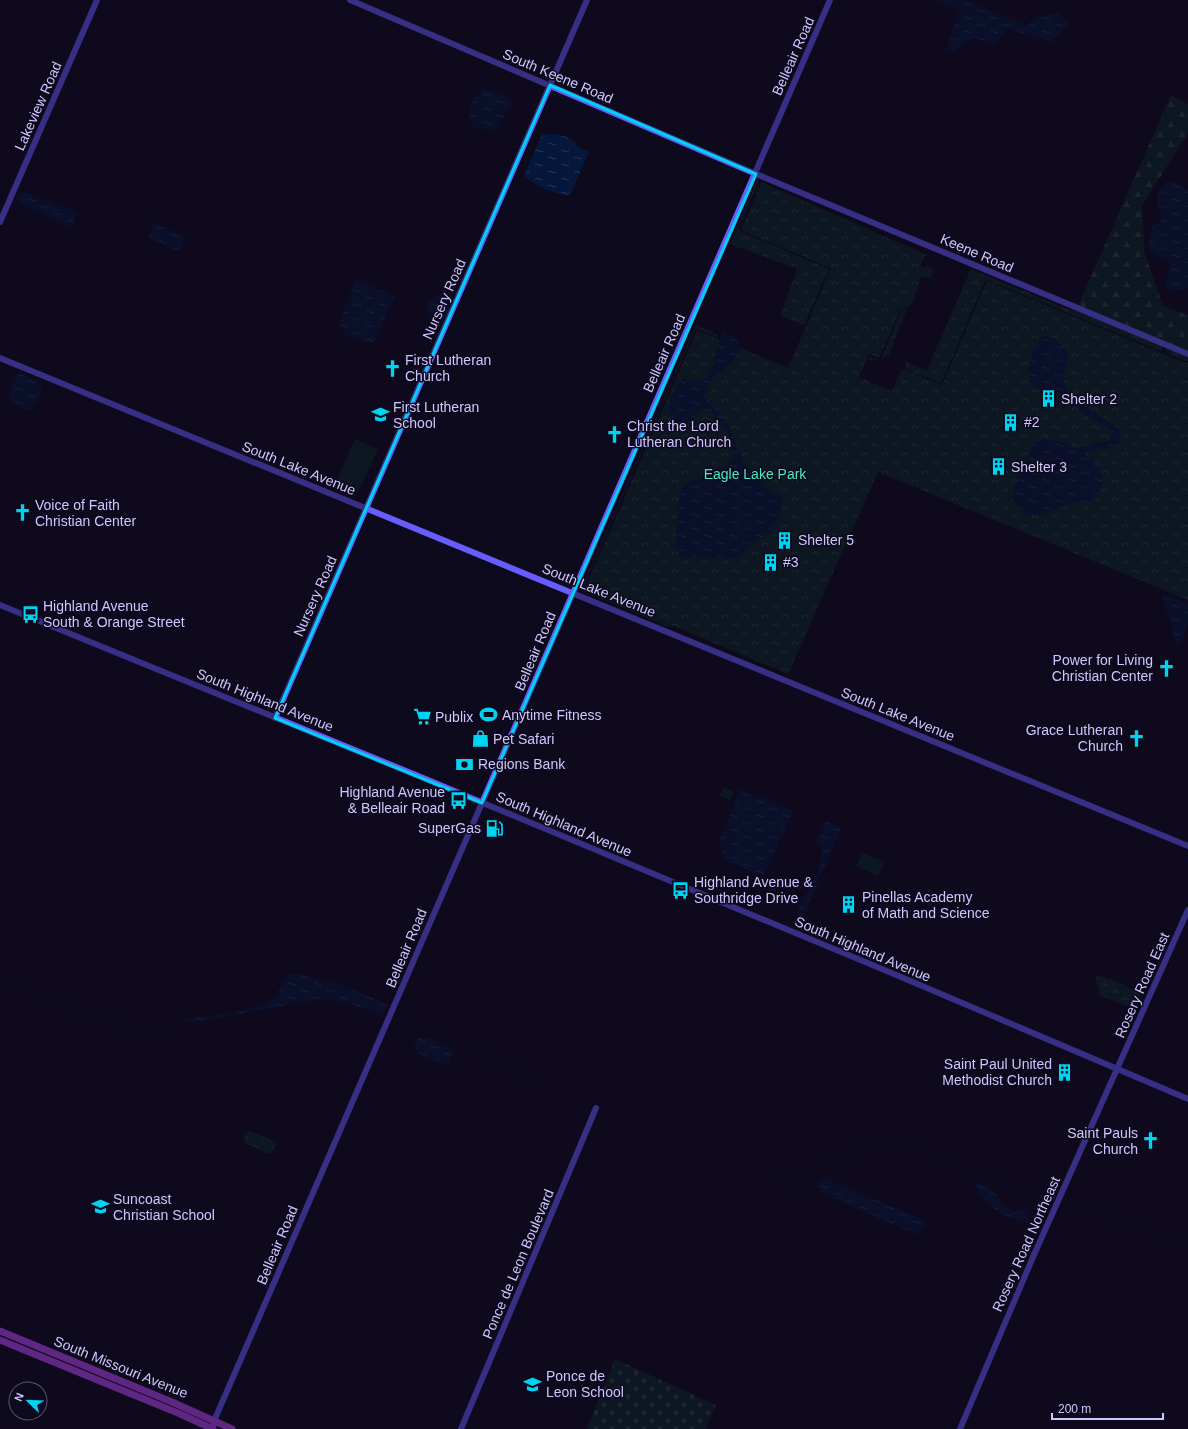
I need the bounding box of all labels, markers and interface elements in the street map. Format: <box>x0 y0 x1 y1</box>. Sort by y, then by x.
street label: Belleair Road <box>769 14 817 98</box>
street label: South Keene Road <box>500 46 616 106</box>
street label: Lakeview Road <box>11 59 65 153</box>
street label: Keene Road <box>938 230 1016 276</box>
street label: Nursery Road <box>419 256 469 342</box>
street label: Belleair Road <box>640 311 688 395</box>
place label: First Lutheran Church <box>405 352 491 384</box>
church icon: First Lutheran Church <box>382 358 402 378</box>
building icon: Shelter 2 <box>1038 389 1058 409</box>
place label: Shelter 2 <box>1061 391 1117 407</box>
place label: First Lutheran School <box>393 399 479 431</box>
school or university icon: First Lutheran School <box>370 405 390 425</box>
building icon: #2 <box>1001 412 1021 432</box>
place label: #2 <box>1024 414 1040 430</box>
place label: Christ the Lord Lutheran Church <box>627 418 731 450</box>
church icon: Christ the Lord Lutheran Church <box>604 424 624 444</box>
street label: South Lake Avenue <box>240 438 358 498</box>
building icon: Shelter 3 <box>988 457 1008 477</box>
place label: Shelter 3 <box>1011 459 1067 475</box>
park label: Eagle Lake Park <box>704 466 807 482</box>
place label: Voice of Faith Christian Center <box>35 497 136 529</box>
church icon: Voice of Faith Christian Center <box>12 503 32 523</box>
building icon: Shelter 5 <box>775 530 795 550</box>
place label: Shelter 5 <box>798 532 854 548</box>
building icon: #3 <box>760 552 780 572</box>
street label: Nursery Road <box>290 553 340 639</box>
place label: #3 <box>783 554 799 570</box>
street label: South Lake Avenue <box>540 560 658 620</box>
place label: Highland Avenue South & Orange Street <box>43 598 185 630</box>
bus stop icon: Highland Avenue South & Orange Street <box>20 604 40 624</box>
street label: Belleair Road <box>511 609 559 693</box>
place label: Power for Living Christian Center <box>1052 652 1153 684</box>
church icon: Power for Living Christian Center <box>1156 658 1176 678</box>
street label: South Highland Avenue <box>194 665 336 735</box>
street label: South Lake Avenue <box>839 684 957 744</box>
sports icon: Anytime Fitness <box>479 705 499 725</box>
supermarket icon: Publix <box>412 707 432 727</box>
place label: Anytime Fitness <box>502 707 602 723</box>
place label: Publix <box>435 709 473 725</box>
place label: Grace Lutheran Church <box>1026 722 1123 754</box>
church icon: Grace Lutheran Church <box>1126 728 1146 748</box>
shop icon: Pet Safari <box>470 729 490 749</box>
place label: Pet Safari <box>493 731 554 747</box>
bank icon: Regions Bank <box>455 754 475 774</box>
place label: Regions Bank <box>478 756 566 772</box>
place label: Highland Avenue & Belleair Road <box>339 784 445 816</box>
street label: South Highland Avenue <box>494 788 635 860</box>
bus stop icon: Highland Avenue & Belleair Road <box>448 790 468 810</box>
fuel station icon: SuperGas <box>484 818 504 838</box>
place label: SuperGas <box>418 820 481 836</box>
place label: Highland Avenue & Southridge Drive <box>694 874 813 906</box>
bus stop icon: Highland Avenue & Southridge Drive <box>671 880 691 900</box>
place label: Pinellas Academy of Math and Science <box>862 889 990 921</box>
building icon: Pinellas Academy of Math and Science <box>839 895 859 915</box>
street label: Belleair Road <box>382 906 430 990</box>
street label: South Highland Avenue <box>793 913 934 985</box>
street label: Rosery Road East <box>1112 930 1172 1040</box>
place label: Saint Paul United Methodist Church <box>942 1056 1052 1088</box>
building icon: Saint Paul United Methodist Church <box>1055 1062 1075 1082</box>
place label: Saint Pauls Church <box>1067 1125 1138 1157</box>
church icon: Saint Pauls Church <box>1141 1131 1161 1151</box>
street label: Rosery Road Northeast <box>989 1174 1063 1314</box>
street label: Ponce de Leon Boulevard <box>479 1187 557 1341</box>
place label: Suncoast Christian School <box>113 1191 215 1223</box>
school or university icon: Suncoast Christian School <box>90 1197 110 1217</box>
street label: Belleair Road <box>253 1203 301 1287</box>
street label: South Missouri Avenue <box>52 1333 190 1401</box>
place label: Ponce de Leon School <box>546 1368 624 1400</box>
school or university icon: Ponce de Leon School <box>523 1374 543 1394</box>
north arrow <box>8 1381 48 1421</box>
text: N <box>12 1391 26 1403</box>
scale bar <box>1052 1395 1163 1421</box>
text: 200 m <box>1058 1402 1091 1416</box>

